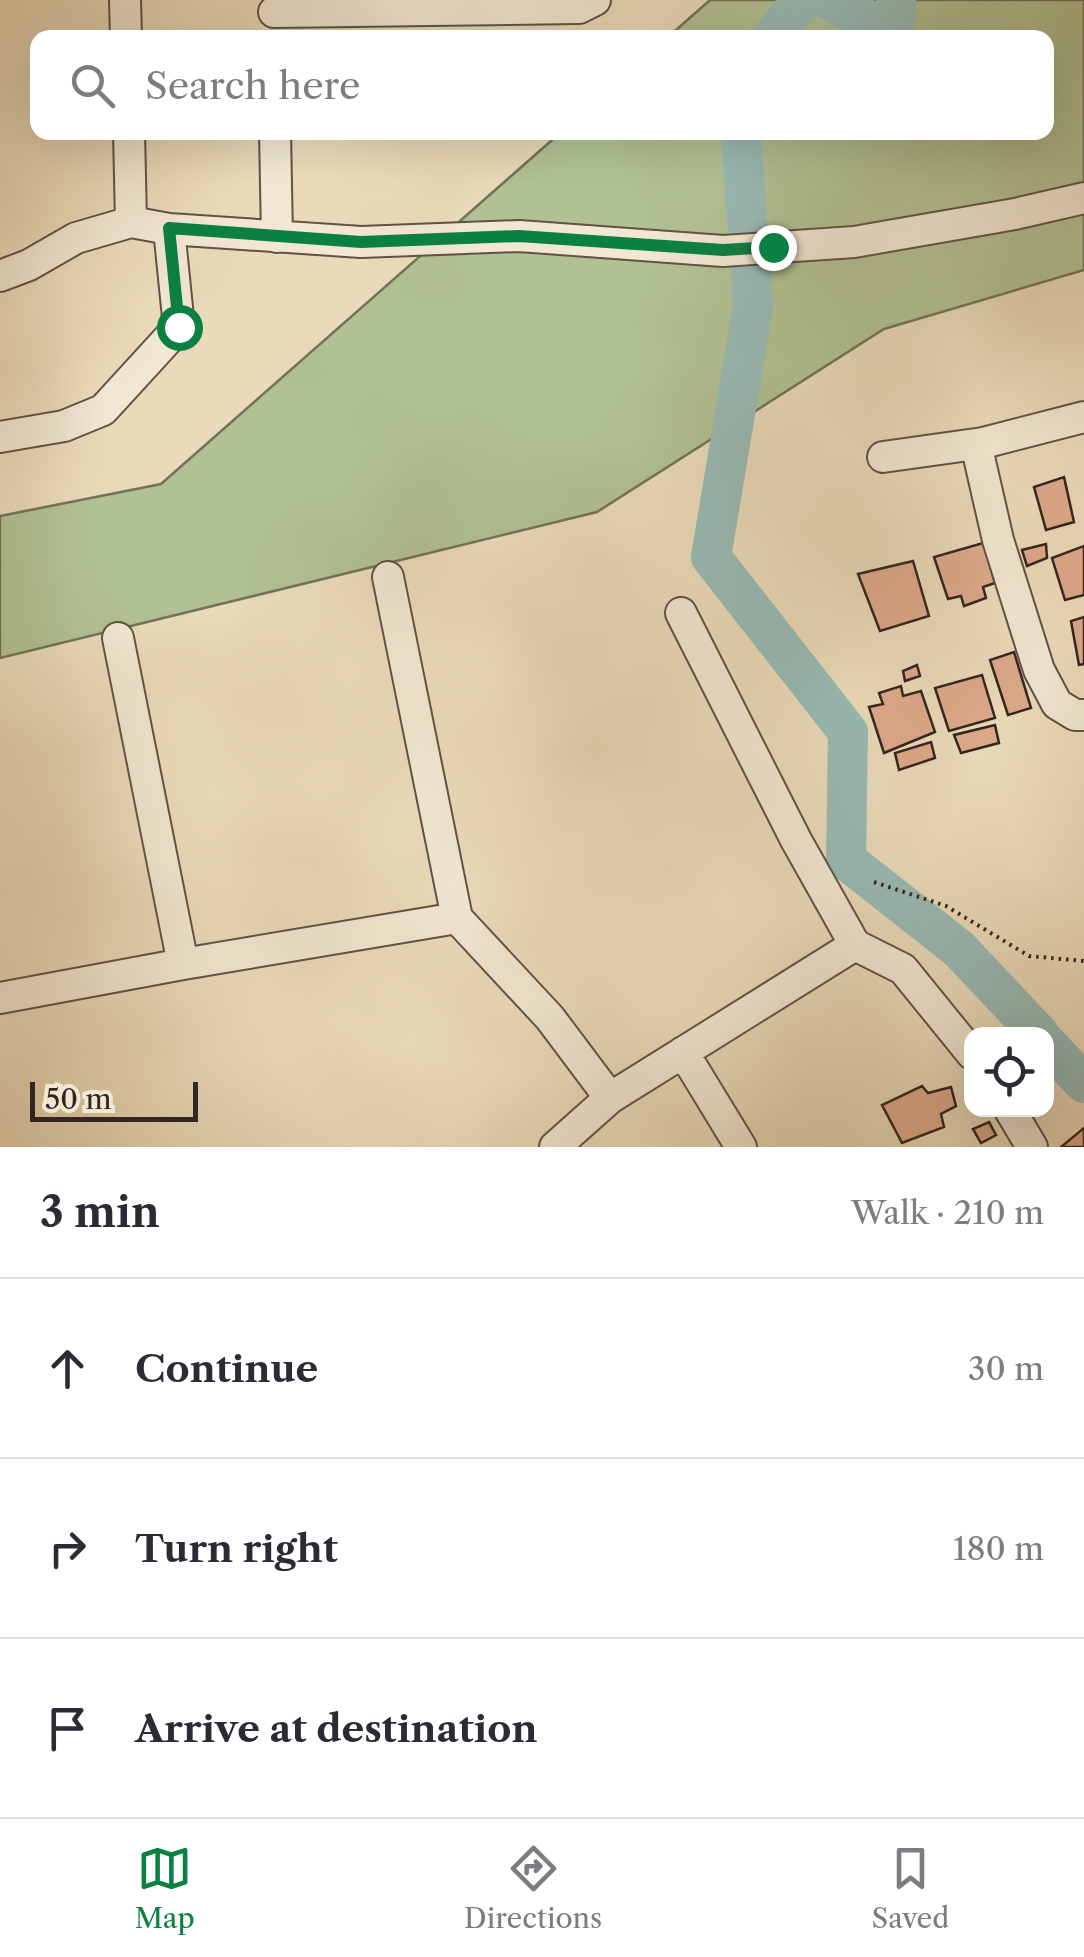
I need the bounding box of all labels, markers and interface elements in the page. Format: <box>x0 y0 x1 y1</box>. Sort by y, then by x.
search box <box>30 30 1054 140</box>
icon: search <box>65 58 120 113</box>
text: Search here <box>145 62 360 109</box>
route end <box>751 225 797 271</box>
route start <box>157 305 203 351</box>
map controls <box>964 1027 1054 1117</box>
button: locate <box>964 1027 1054 1117</box>
scale bar <box>30 1077 198 1122</box>
text: 50 m <box>45 1082 112 1116</box>
text: 3 min <box>40 1186 160 1238</box>
text: Walk · 210 m <box>851 1193 1044 1232</box>
icon: ahead <box>40 1341 95 1396</box>
text: Continue <box>135 1345 318 1392</box>
text: 30 m <box>968 1349 1044 1388</box>
icon: right <box>40 1521 95 1576</box>
text: Turn right <box>135 1525 338 1572</box>
text: 180 m <box>953 1529 1044 1568</box>
icon: arrive <box>40 1701 95 1756</box>
text: Arrive at destination <box>135 1705 538 1752</box>
tab: Map <box>135 1841 195 1935</box>
tab: Directions <box>464 1841 602 1935</box>
tab: Saved <box>872 1841 949 1935</box>

